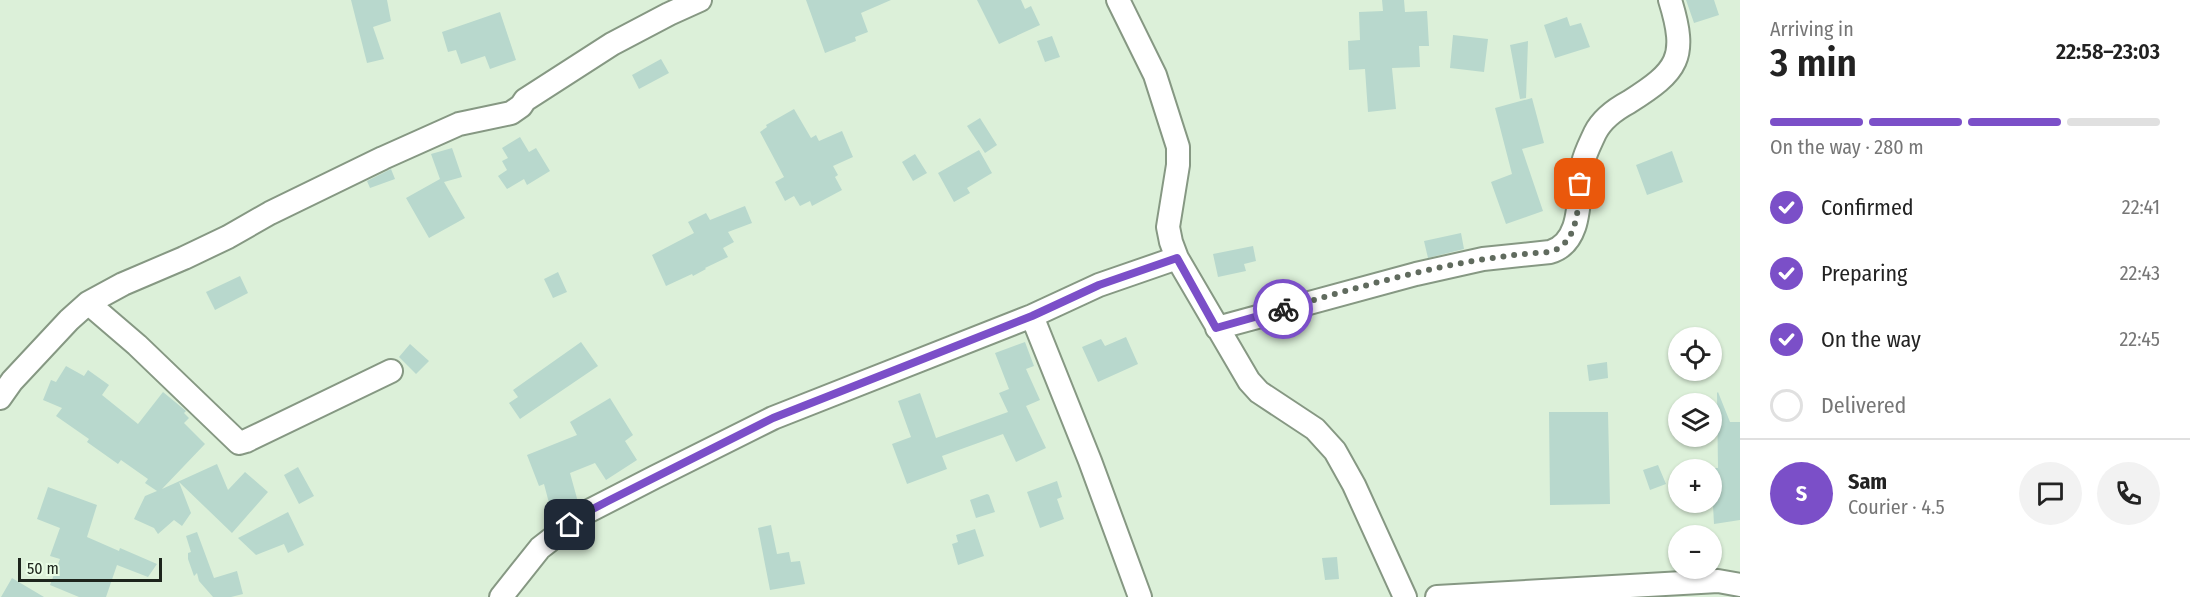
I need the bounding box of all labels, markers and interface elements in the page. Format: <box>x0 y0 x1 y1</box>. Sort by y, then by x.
text: Arriving in <box>1770 17 1854 41</box>
text: 22:58–23:03 <box>2056 38 2160 65</box>
text: 3 min <box>1770 40 1857 86</box>
text: On the way · 280 m <box>1770 135 1924 159</box>
pin <box>1554 158 1605 209</box>
icon: bag <box>1563 167 1596 200</box>
icon: check <box>1770 191 1803 224</box>
text: Confirmed <box>1821 194 1914 221</box>
text: 22:41 <box>2122 195 2160 219</box>
icon: check <box>1770 257 1803 290</box>
text: Preparing <box>1821 260 1907 287</box>
text: 22:43 <box>2120 261 2160 285</box>
courier <box>1253 279 1313 339</box>
icon: bike <box>1267 293 1300 326</box>
icon: check <box>1770 323 1803 356</box>
text: On the way <box>1821 326 1921 353</box>
map controls <box>1668 327 1722 579</box>
button: locate <box>1668 327 1722 381</box>
text: 22:45 <box>2120 327 2160 351</box>
text: Delivered <box>1821 392 1906 419</box>
button: layers <box>1668 393 1722 447</box>
button: + <box>1668 459 1722 513</box>
button: chat <box>2019 462 2082 525</box>
button: phone <box>2097 462 2160 525</box>
text: Sam <box>1848 468 1887 495</box>
text: S <box>1796 480 1807 507</box>
text: Courier · 4.5 <box>1848 495 1945 519</box>
pin <box>544 499 595 550</box>
icon: home <box>553 508 586 541</box>
button: − <box>1668 525 1722 579</box>
scale bar <box>18 555 162 582</box>
text: 50 m <box>27 559 59 578</box>

